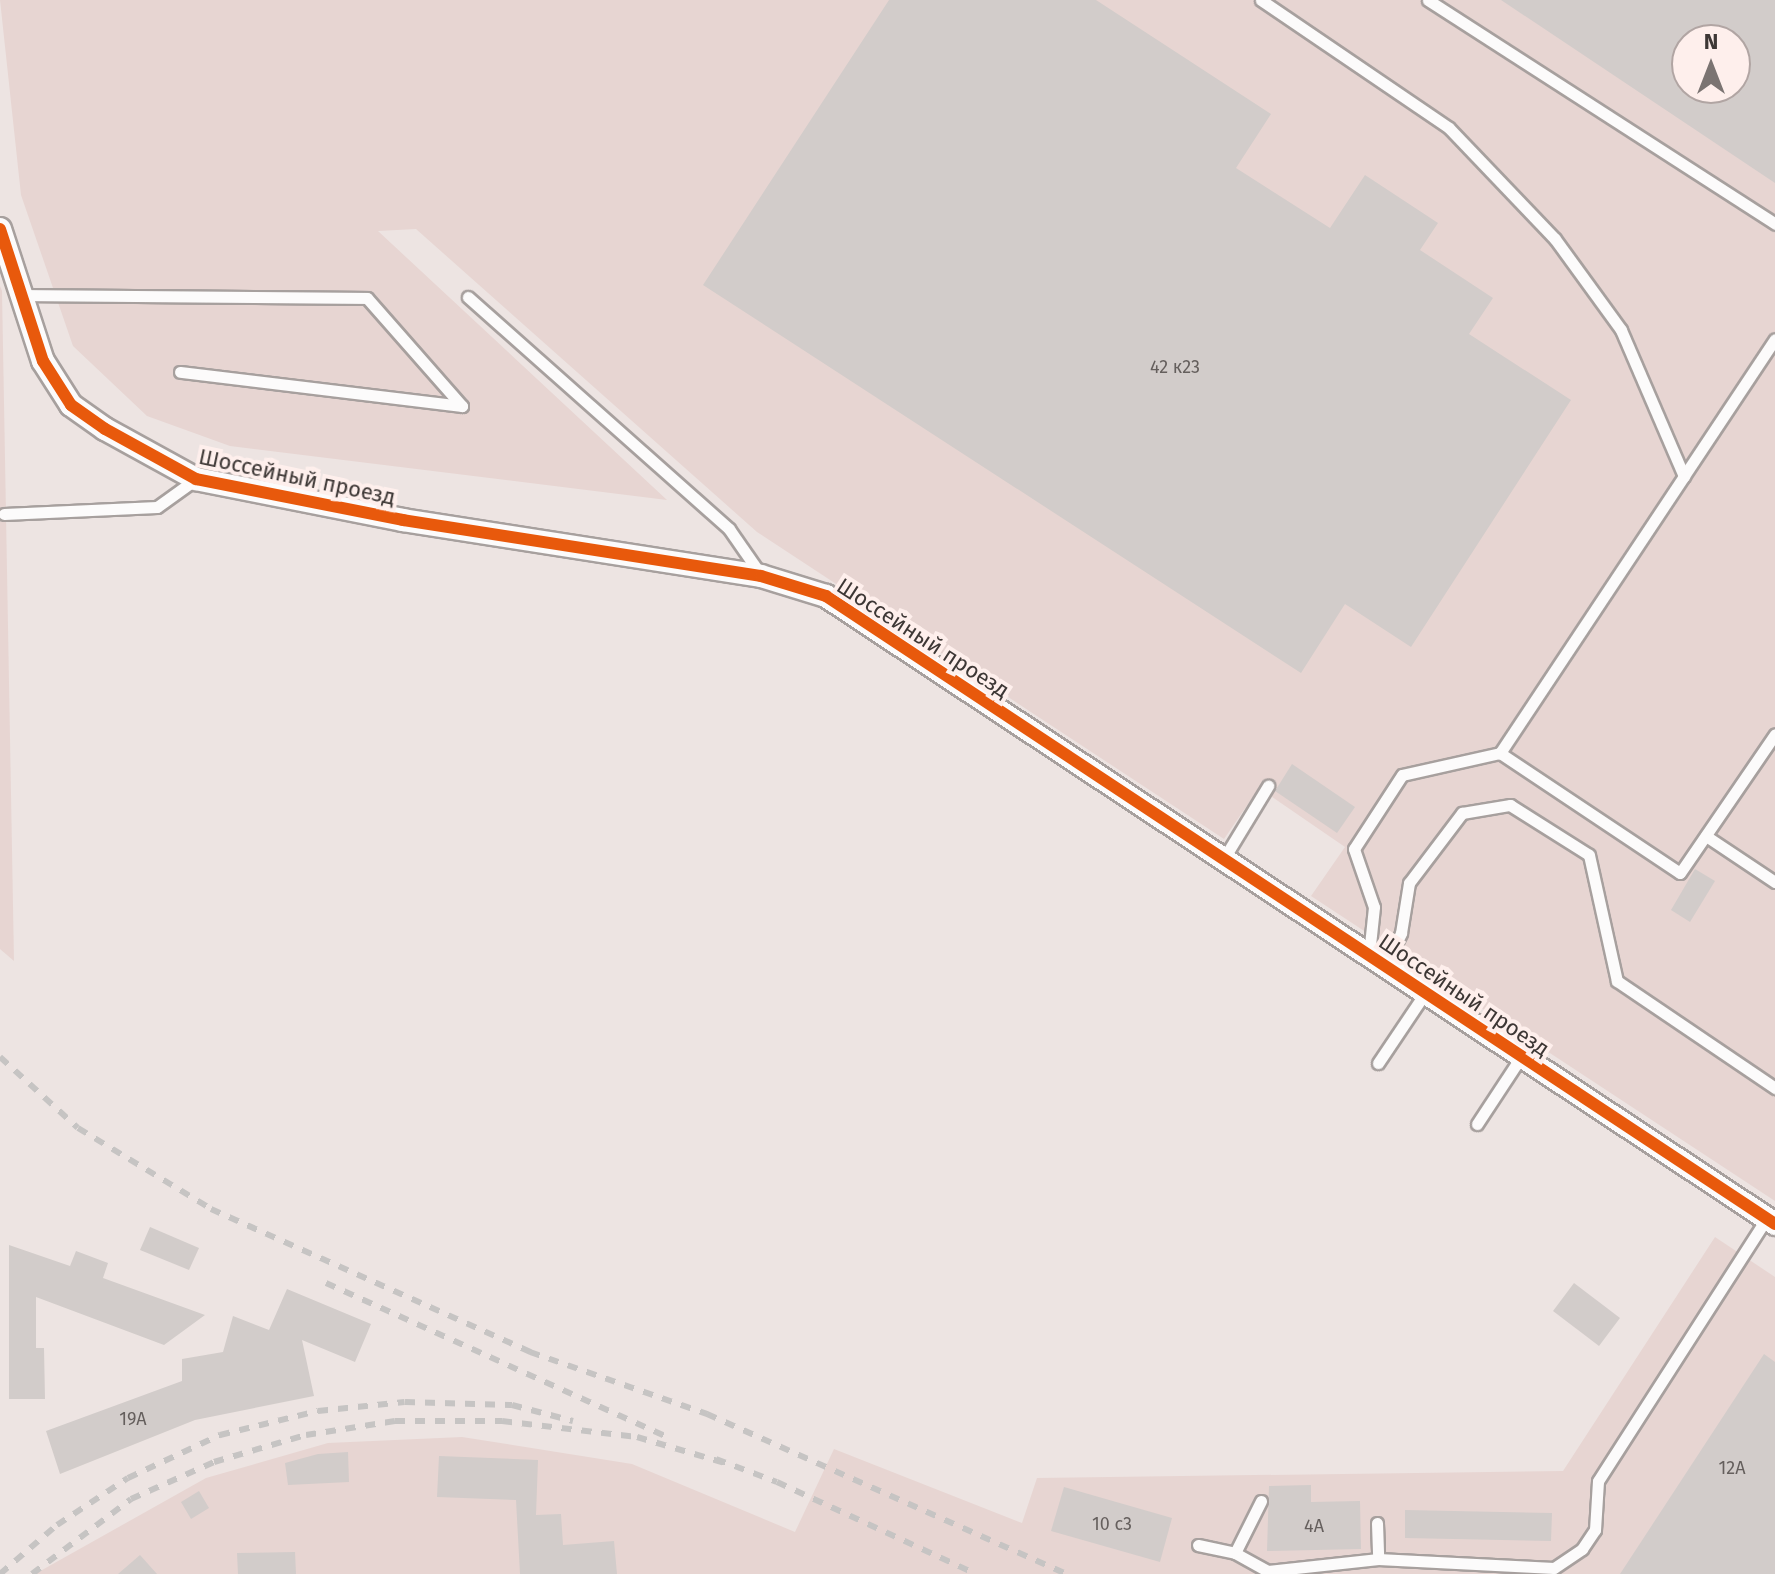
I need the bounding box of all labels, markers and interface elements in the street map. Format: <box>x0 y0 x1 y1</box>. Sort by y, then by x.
north arrow <box>1671 24 1751 104</box>
text: N <box>1704 28 1718 55</box>
house number: 42 к23 <box>1150 356 1200 378</box>
street label: Шоссейный проезд <box>196 443 398 511</box>
street label: Шоссейный проезд <box>832 572 1014 704</box>
street label: Шоссейный проезд <box>1374 928 1554 1062</box>
house number: 19А <box>119 1408 147 1430</box>
house number: 12А <box>1718 1457 1746 1479</box>
house number: 10 c3 <box>1092 1513 1132 1535</box>
house number: 4А <box>1304 1515 1324 1537</box>

